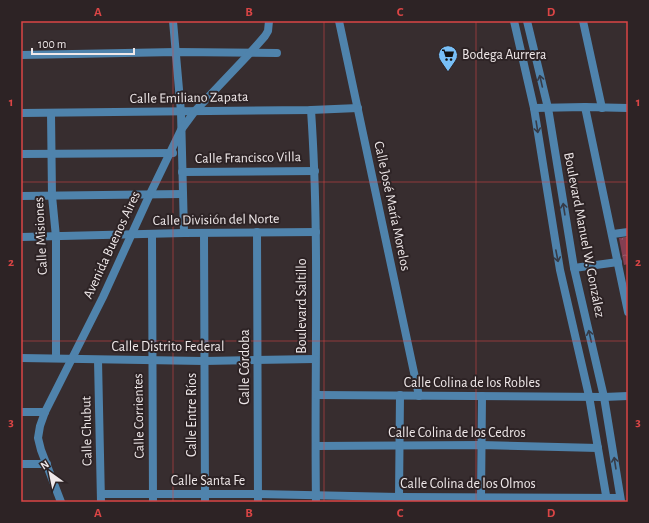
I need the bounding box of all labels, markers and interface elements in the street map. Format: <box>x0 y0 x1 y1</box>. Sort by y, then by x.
text: A <box>94 6 102 19</box>
text: B <box>245 6 253 19</box>
text: C <box>397 6 404 19</box>
text: D <box>547 6 556 19</box>
scale bar <box>32 30 134 56</box>
text: 100 m <box>38 38 66 50</box>
supermarket icon: Bodega Aurrera <box>437 44 459 72</box>
place label: Bodega Aurrera <box>462 48 547 62</box>
one-way arrow <box>537 75 545 88</box>
street label: Calle Emiliano Zapata <box>130 90 249 106</box>
text: 1 <box>9 96 13 109</box>
text: 1 <box>636 96 640 109</box>
one-way arrow <box>533 121 541 134</box>
street label: Calle José María Morelos <box>371 140 413 272</box>
street label: Calle Francisco Villa <box>195 150 302 166</box>
street label: Boulevard Manuel W. González <box>561 151 607 319</box>
street label: Avenida Buenos Aires <box>81 189 143 301</box>
street label: Calle Misiones <box>32 197 50 275</box>
one-way arrow <box>560 203 568 216</box>
street label: Calle División del Norte <box>153 212 279 228</box>
one-way arrow <box>554 249 562 262</box>
text: 2 <box>8 256 14 269</box>
text: 2 <box>635 256 641 269</box>
street label: Boulevard Saltillo <box>295 258 309 354</box>
street label: Calle Córdoba <box>238 329 252 405</box>
one-way arrow <box>585 330 593 343</box>
street label: Calle Distrito Federal <box>112 340 224 354</box>
street label: Calle Corrientes <box>131 373 147 459</box>
street label: Calle Entre Ríos <box>185 373 199 457</box>
street label: Calle Colina de los Robles <box>404 376 540 390</box>
street label: Calle Chubut <box>79 395 95 466</box>
text: 3 <box>8 416 14 429</box>
text: 3 <box>635 416 641 429</box>
street label: Calle Colina de los Cedros <box>388 426 526 440</box>
north arrow <box>30 453 70 493</box>
one-way arrow <box>611 457 619 470</box>
text: N <box>39 458 51 472</box>
street label: Calle Santa Fe <box>171 474 245 488</box>
street label: Calle Colina de los Olmos <box>400 477 536 491</box>
text: A <box>94 507 102 520</box>
text: B <box>245 507 253 520</box>
text: C <box>397 507 404 520</box>
text: D <box>547 507 556 520</box>

